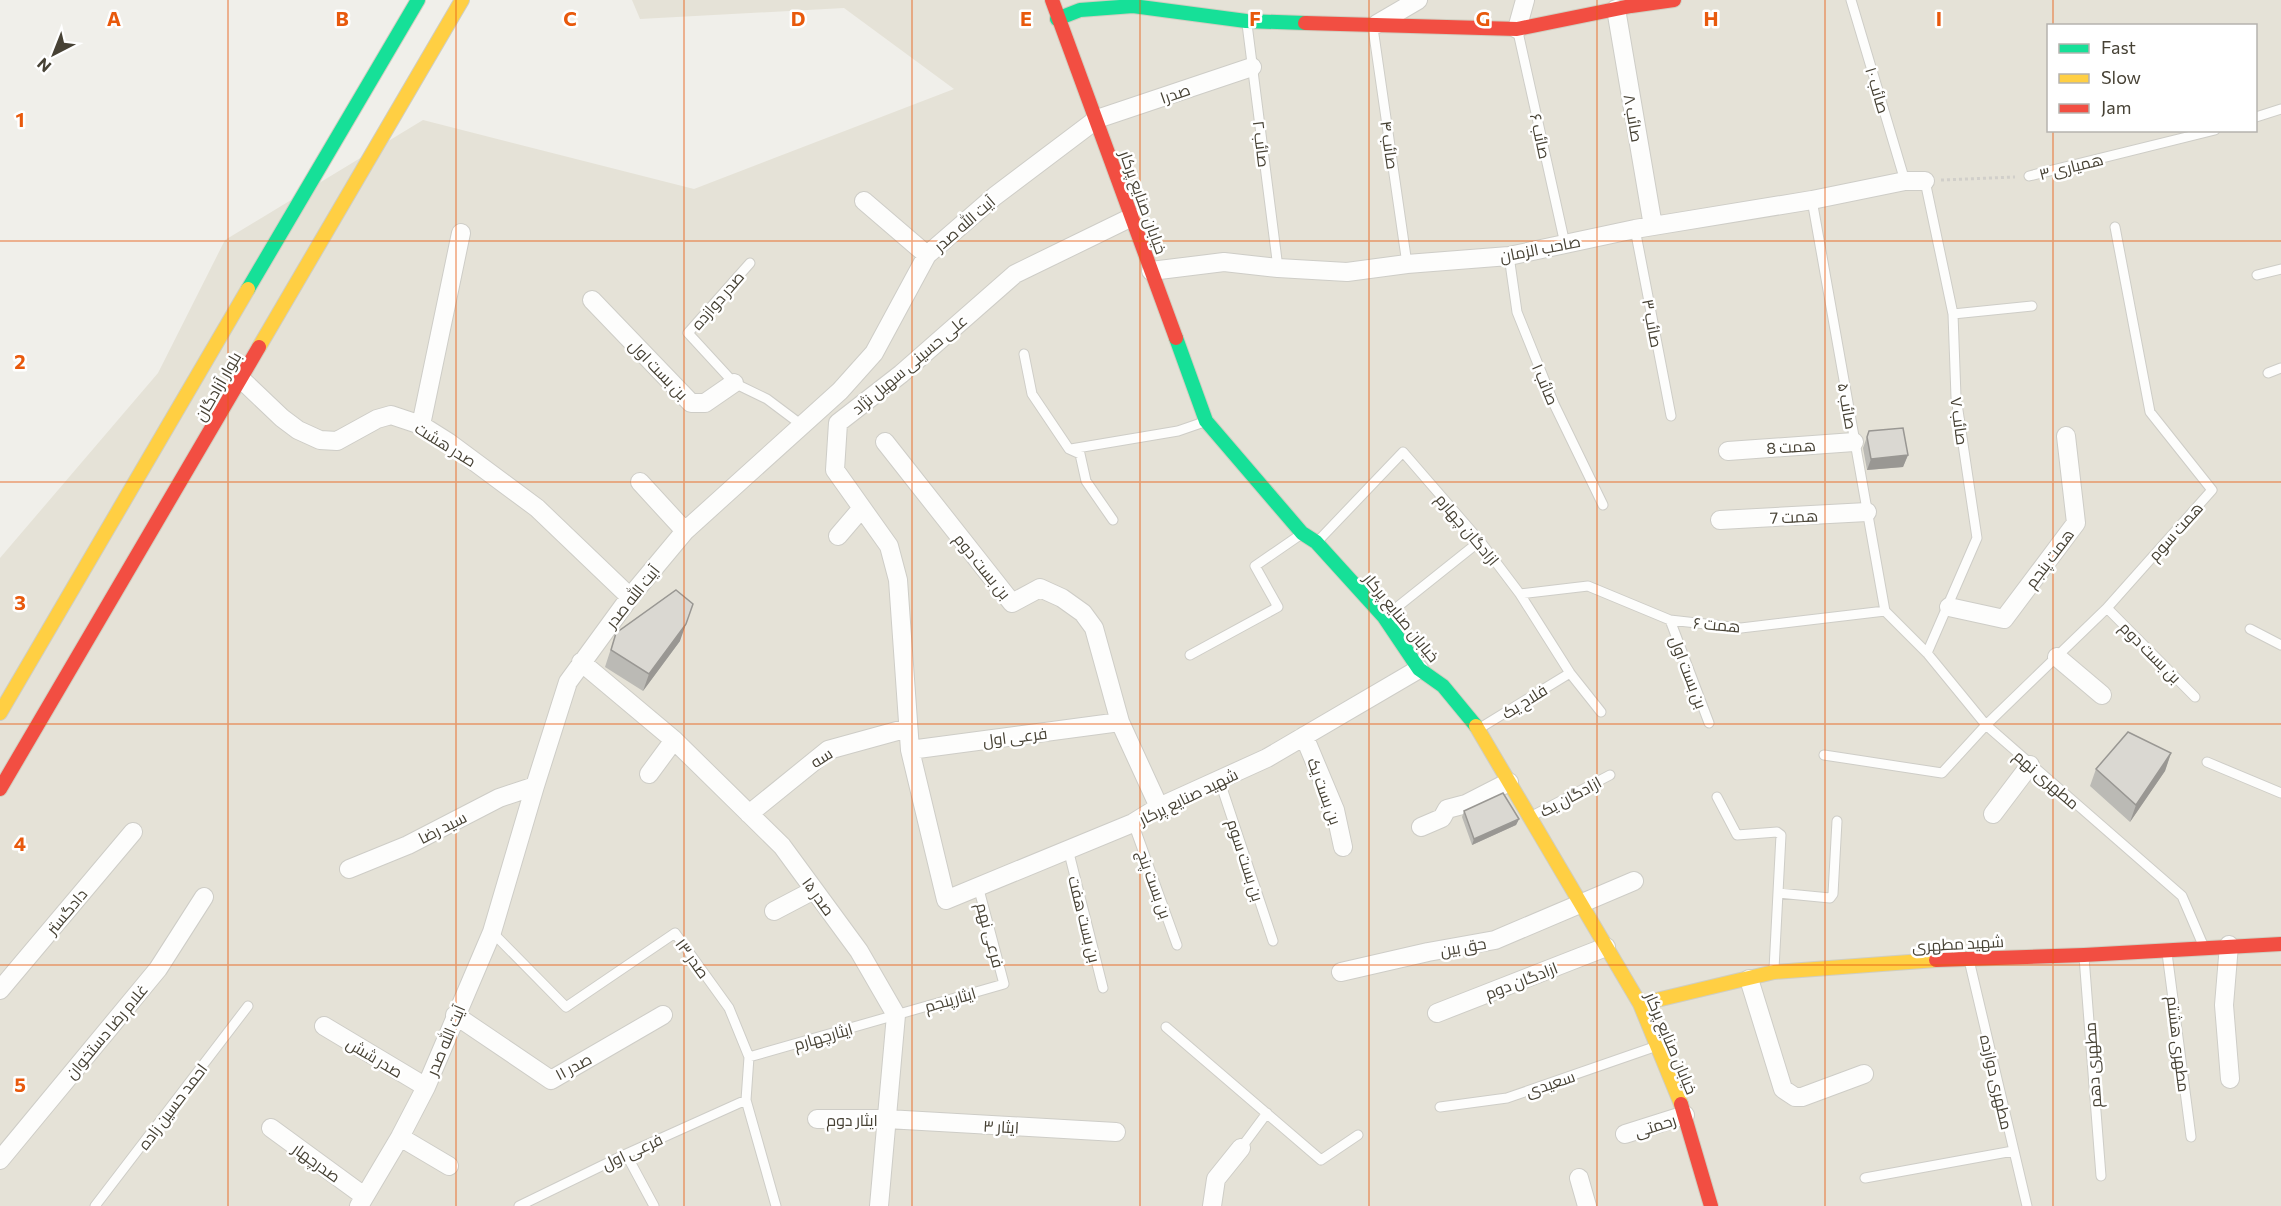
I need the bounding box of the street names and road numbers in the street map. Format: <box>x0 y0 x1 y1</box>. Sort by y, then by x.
street label: صائب ۱۰ <box>1861 65 1894 116</box>
street label: صدرا <box>1158 79 1193 108</box>
street label: صائب ۸ <box>1619 93 1648 144</box>
street label: صائب ۶ <box>1526 112 1555 161</box>
street label: صائب ۴ <box>1376 119 1403 171</box>
street label: صائب ۲ <box>1249 120 1274 168</box>
street label: خیابان صنایع پرکار <box>1113 147 1172 257</box>
street label: همیاری ۳ <box>2037 149 2106 185</box>
street label: آیت الله صدر <box>929 191 1000 256</box>
street label: صاحب الزمان <box>1498 231 1582 267</box>
street label: صدر دوازده <box>687 267 748 334</box>
street label: صائب ۳ <box>1638 297 1667 349</box>
street label: علی حسینی سهیل نژاد <box>847 310 972 419</box>
street label: بن بست اول <box>624 335 692 404</box>
street label: بلوار آزادگان <box>190 348 246 425</box>
street label: صائب ۱ <box>1528 360 1563 408</box>
street label: صائب ۵ <box>1834 381 1861 431</box>
street label: صائب ۷ <box>1946 396 1973 446</box>
street label: صدر هشت <box>411 418 480 471</box>
street label: همت 8 <box>1766 435 1816 457</box>
street label: ازادگان چهارم <box>1430 489 1504 571</box>
street label: همت سوم <box>2144 498 2208 566</box>
street label: همت 7 <box>1769 505 1819 527</box>
street label: همت پنجم <box>2021 525 2080 593</box>
street label: بن بست دوم <box>948 529 1015 605</box>
street label: آیت الله صدر <box>600 560 664 632</box>
street label: خیابان صنایع پرکار <box>1357 568 1444 667</box>
street label: همت ۶ <box>1693 612 1741 636</box>
street label: بن بست دوم <box>2114 617 2186 689</box>
street label: بن بست اول <box>1665 633 1712 712</box>
street label: فلاح یک <box>1498 680 1552 725</box>
street label: فرعی اول <box>982 723 1049 751</box>
street label: سه <box>806 743 836 771</box>
street label: مطهری نهم <box>2008 745 2084 815</box>
street label: بن بست یک <box>1302 755 1346 828</box>
street label: شهید صنایع پرکار <box>1134 764 1242 831</box>
street label: ازادگان یک <box>1536 772 1605 822</box>
street label: سید رضا <box>415 807 470 848</box>
street label: بن بست سوم <box>1221 817 1268 904</box>
street label: بن بست پنج <box>1131 847 1176 922</box>
street label: صدر ۱۵ <box>798 873 839 919</box>
street label: بن بست هفت <box>1063 874 1105 965</box>
street label: دادگستر <box>41 884 91 939</box>
street label: فرعی نهم <box>970 900 1009 970</box>
street label: شهید مطهری <box>1912 931 2005 957</box>
street label: حق بین <box>1438 933 1488 961</box>
street label: صدر ۱۳ <box>671 934 714 982</box>
street label: ازادگان دوم <box>1482 957 1561 1005</box>
street label: غلام رضا دستخوان <box>61 980 153 1084</box>
street label: ایثارپنجم <box>922 983 979 1018</box>
street label: خیابان صنایع پرکار <box>1639 988 1702 1098</box>
street label: مطهری هشتم <box>2161 995 2194 1094</box>
street label: آیت الله صدر <box>421 1001 470 1079</box>
street label: ایثارچهارم <box>791 1019 856 1056</box>
street label: مطهری دهم <box>2080 1021 2107 1109</box>
street label: صدر شش <box>342 1033 407 1083</box>
street label: مطهری دوازده <box>1975 1033 2017 1132</box>
street label: صدر ۱۱ <box>551 1048 595 1084</box>
street label: احمد حسین زاده <box>133 1059 212 1154</box>
street label: سعیدی <box>1523 1066 1578 1102</box>
street label: رحمتی <box>1632 1109 1679 1143</box>
street label: ایثار دوم <box>826 1110 878 1132</box>
street label: ایثار ۳ <box>982 1116 1020 1137</box>
street label: فرعی اول <box>599 1129 666 1175</box>
street label: صدرچهار <box>287 1138 345 1188</box>

